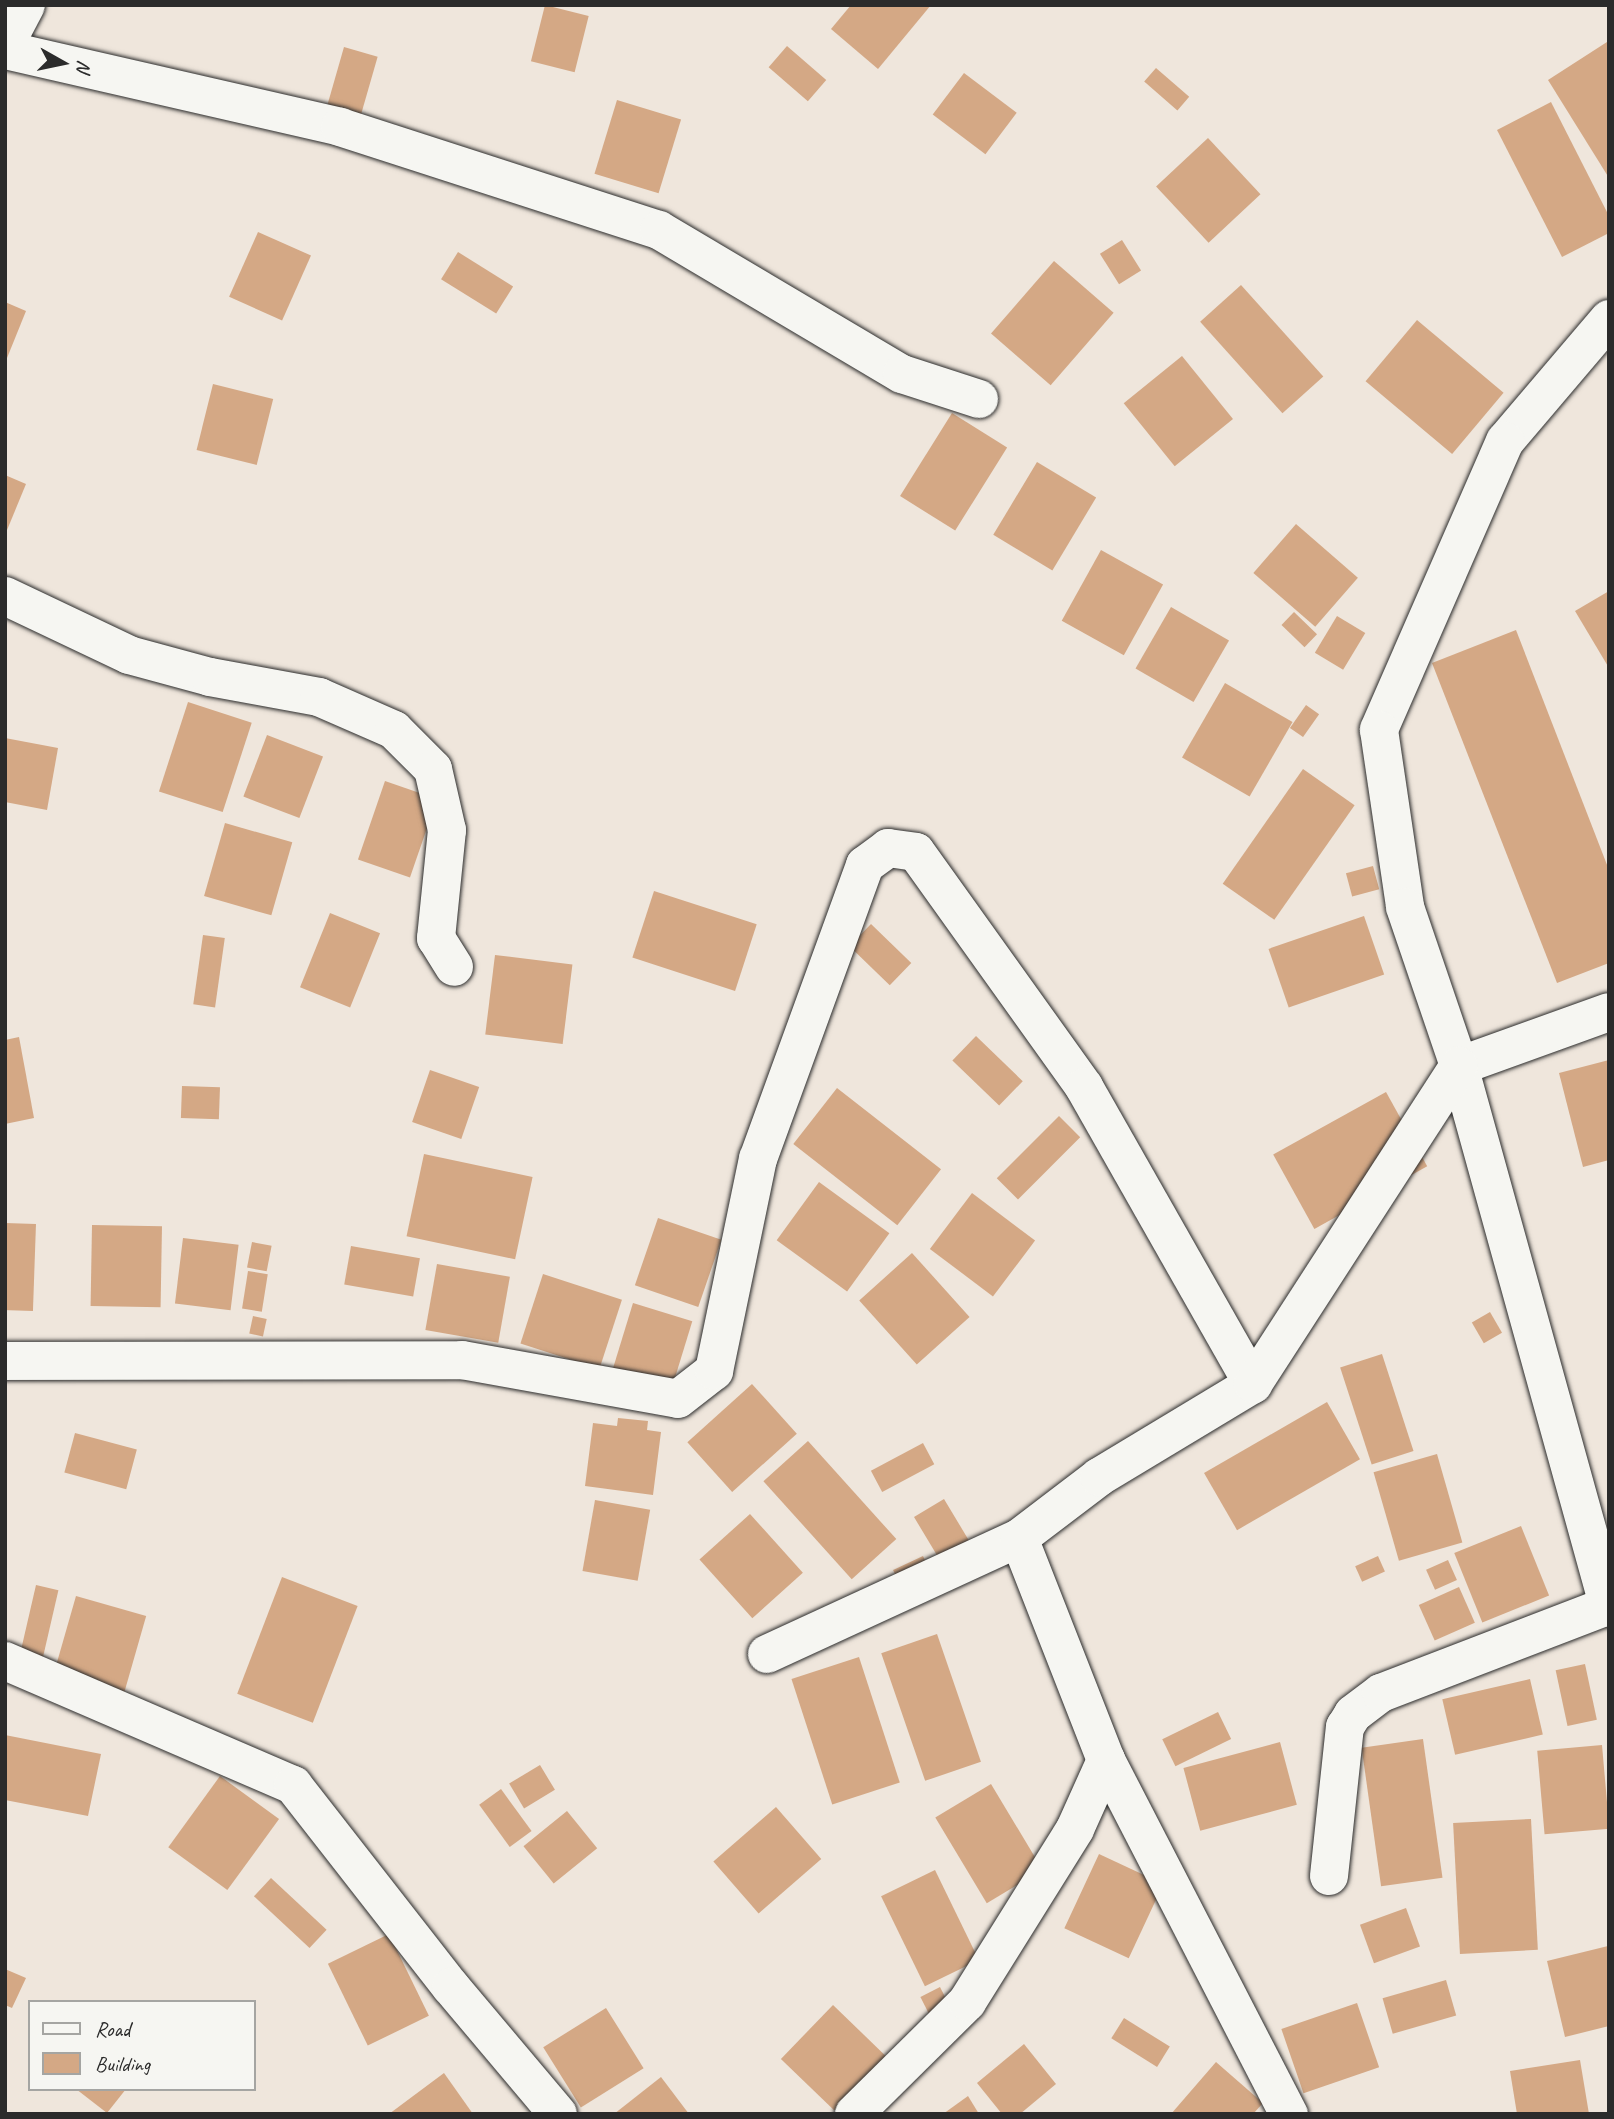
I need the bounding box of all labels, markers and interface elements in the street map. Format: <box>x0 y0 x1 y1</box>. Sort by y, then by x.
north arrow <box>28 28 98 98</box>
text: N <box>71 59 97 74</box>
legend <box>28 2000 256 2091</box>
text: Road <box>95 2016 130 2042</box>
text: Building <box>95 2051 150 2077</box>

